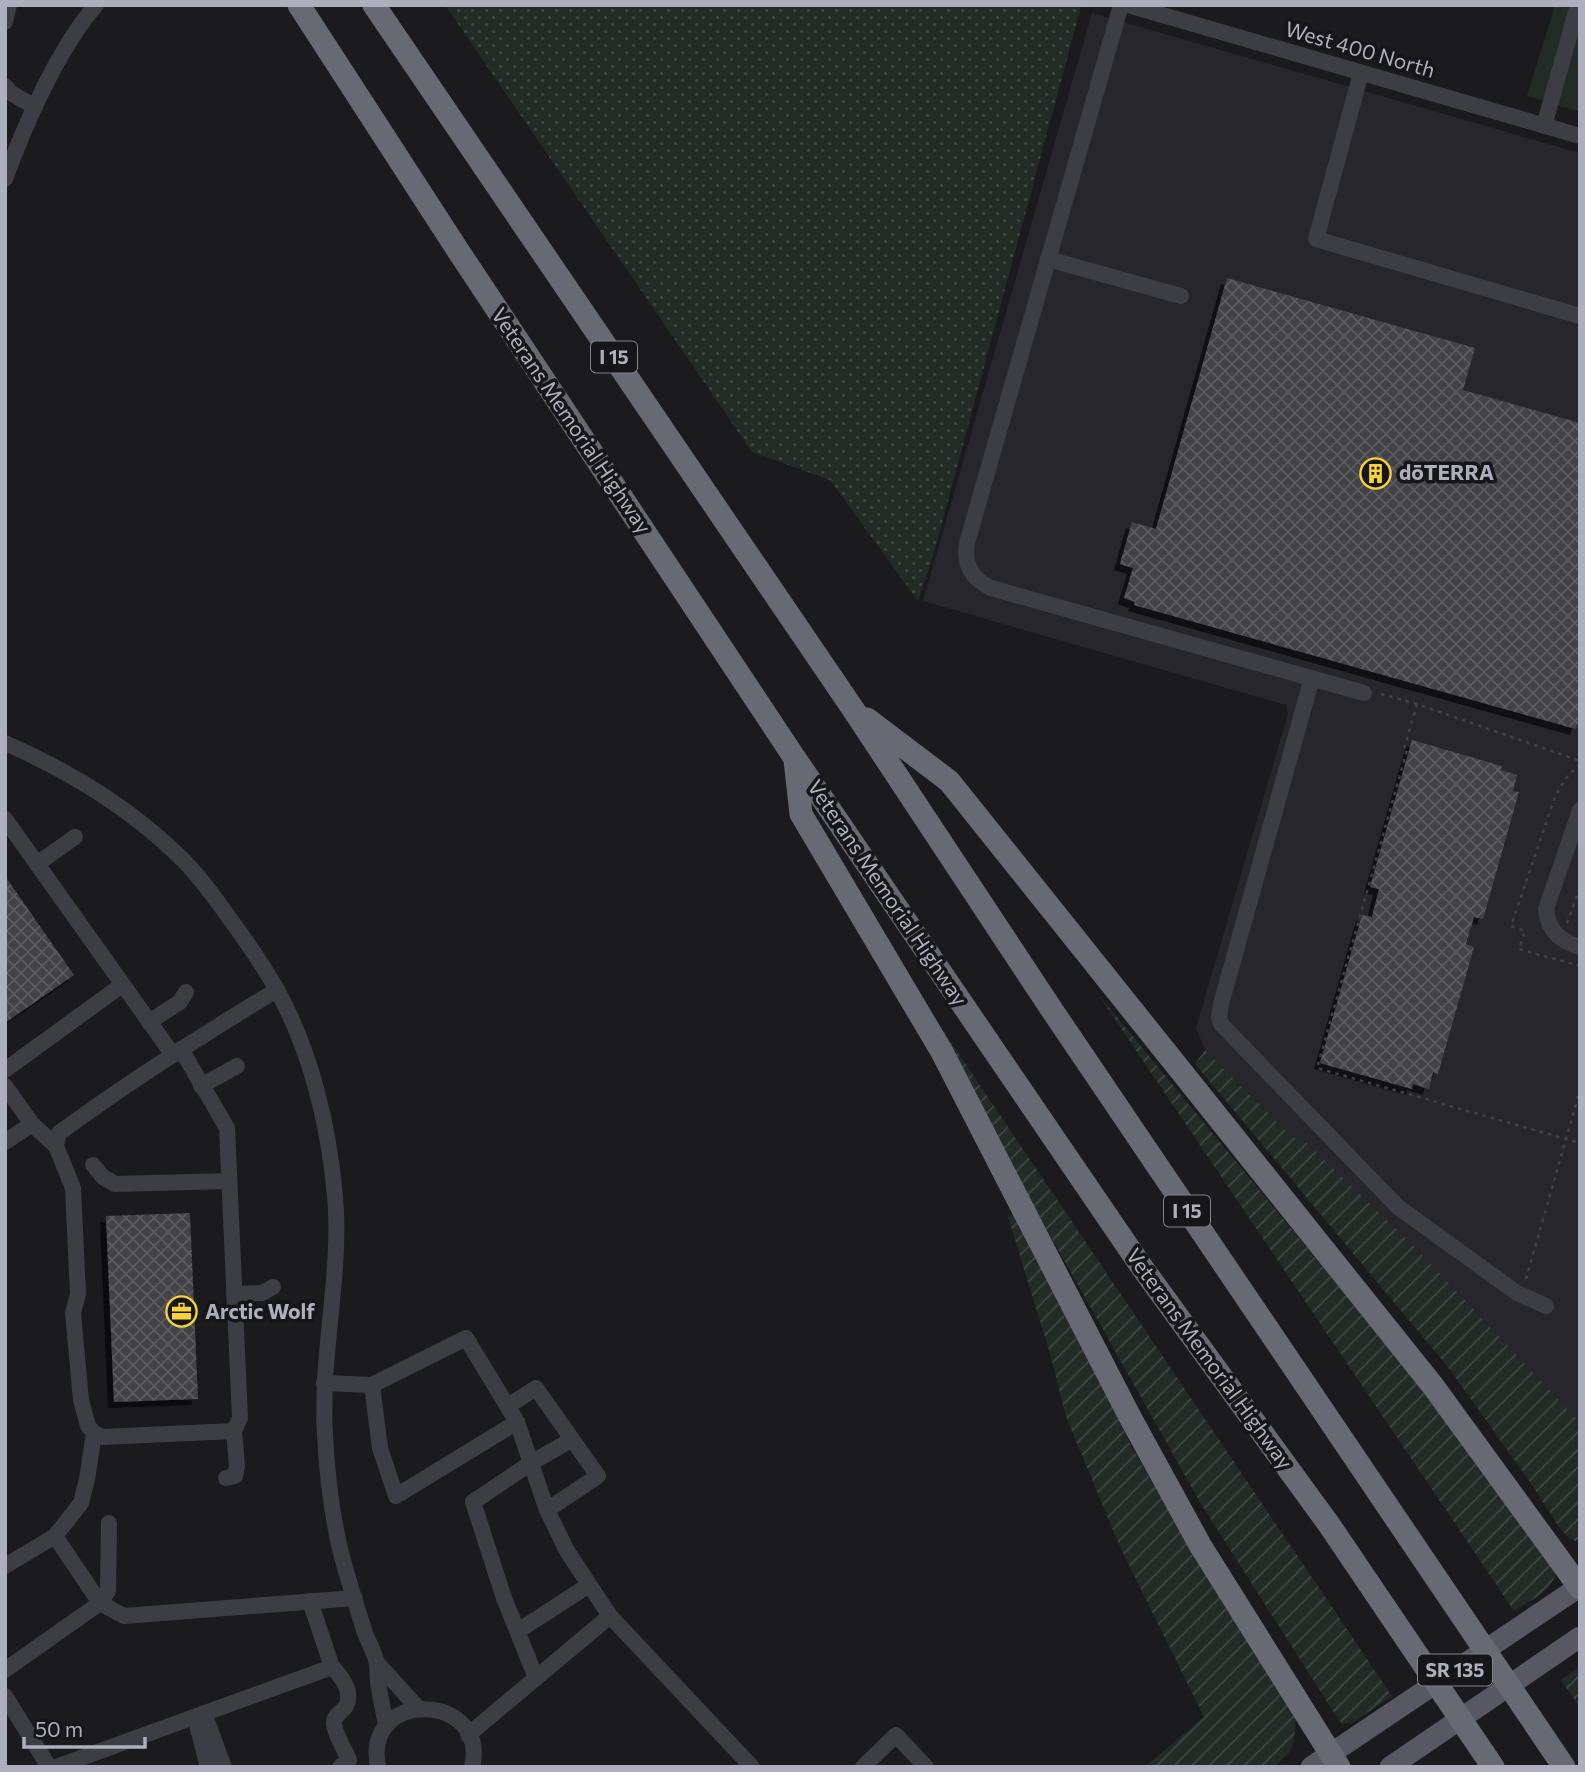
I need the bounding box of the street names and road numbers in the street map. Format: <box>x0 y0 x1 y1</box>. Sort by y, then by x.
street label: West 400 North <box>1283 15 1438 82</box>
street label: Veterans Memorial Highway <box>487 303 657 538</box>
road number: I 15 <box>591 342 637 372</box>
street label: Veterans Memorial Highway <box>803 775 973 1010</box>
road number: I 15 <box>1164 1196 1210 1226</box>
street label: Veterans Memorial Highway <box>1122 1243 1299 1474</box>
road number: SR 135 <box>1418 1654 1492 1686</box>

